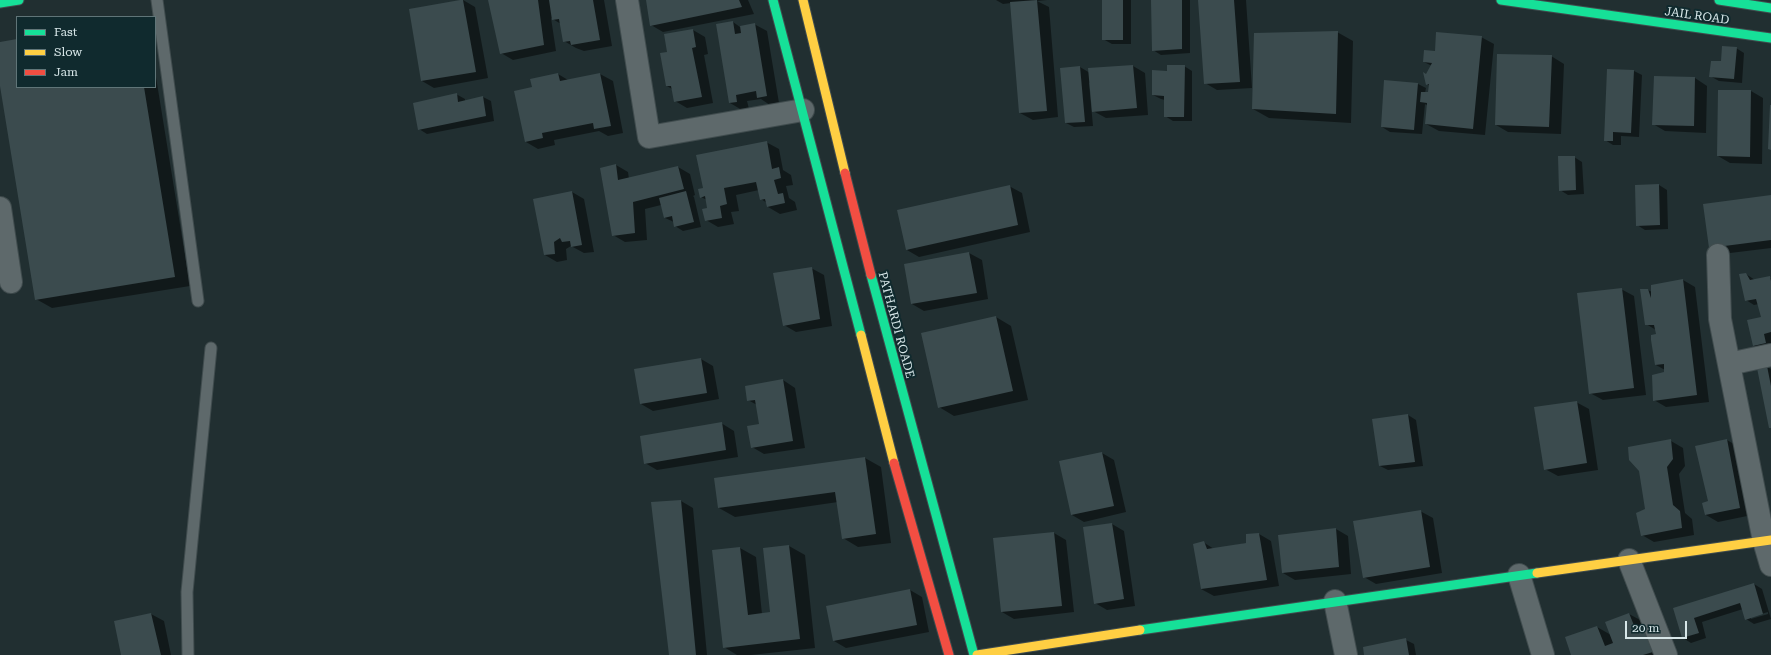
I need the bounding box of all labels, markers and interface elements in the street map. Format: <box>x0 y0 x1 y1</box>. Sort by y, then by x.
street label: JAIL ROAD <box>1664 4 1730 28</box>
legend <box>16 16 156 88</box>
text: Fast <box>54 25 77 39</box>
text: Slow <box>54 45 82 59</box>
text: Jam <box>54 65 78 79</box>
street label: PATHARDI ROADE <box>875 270 917 380</box>
scale bar <box>1627 613 1689 639</box>
text: 20 m <box>1632 621 1659 635</box>

